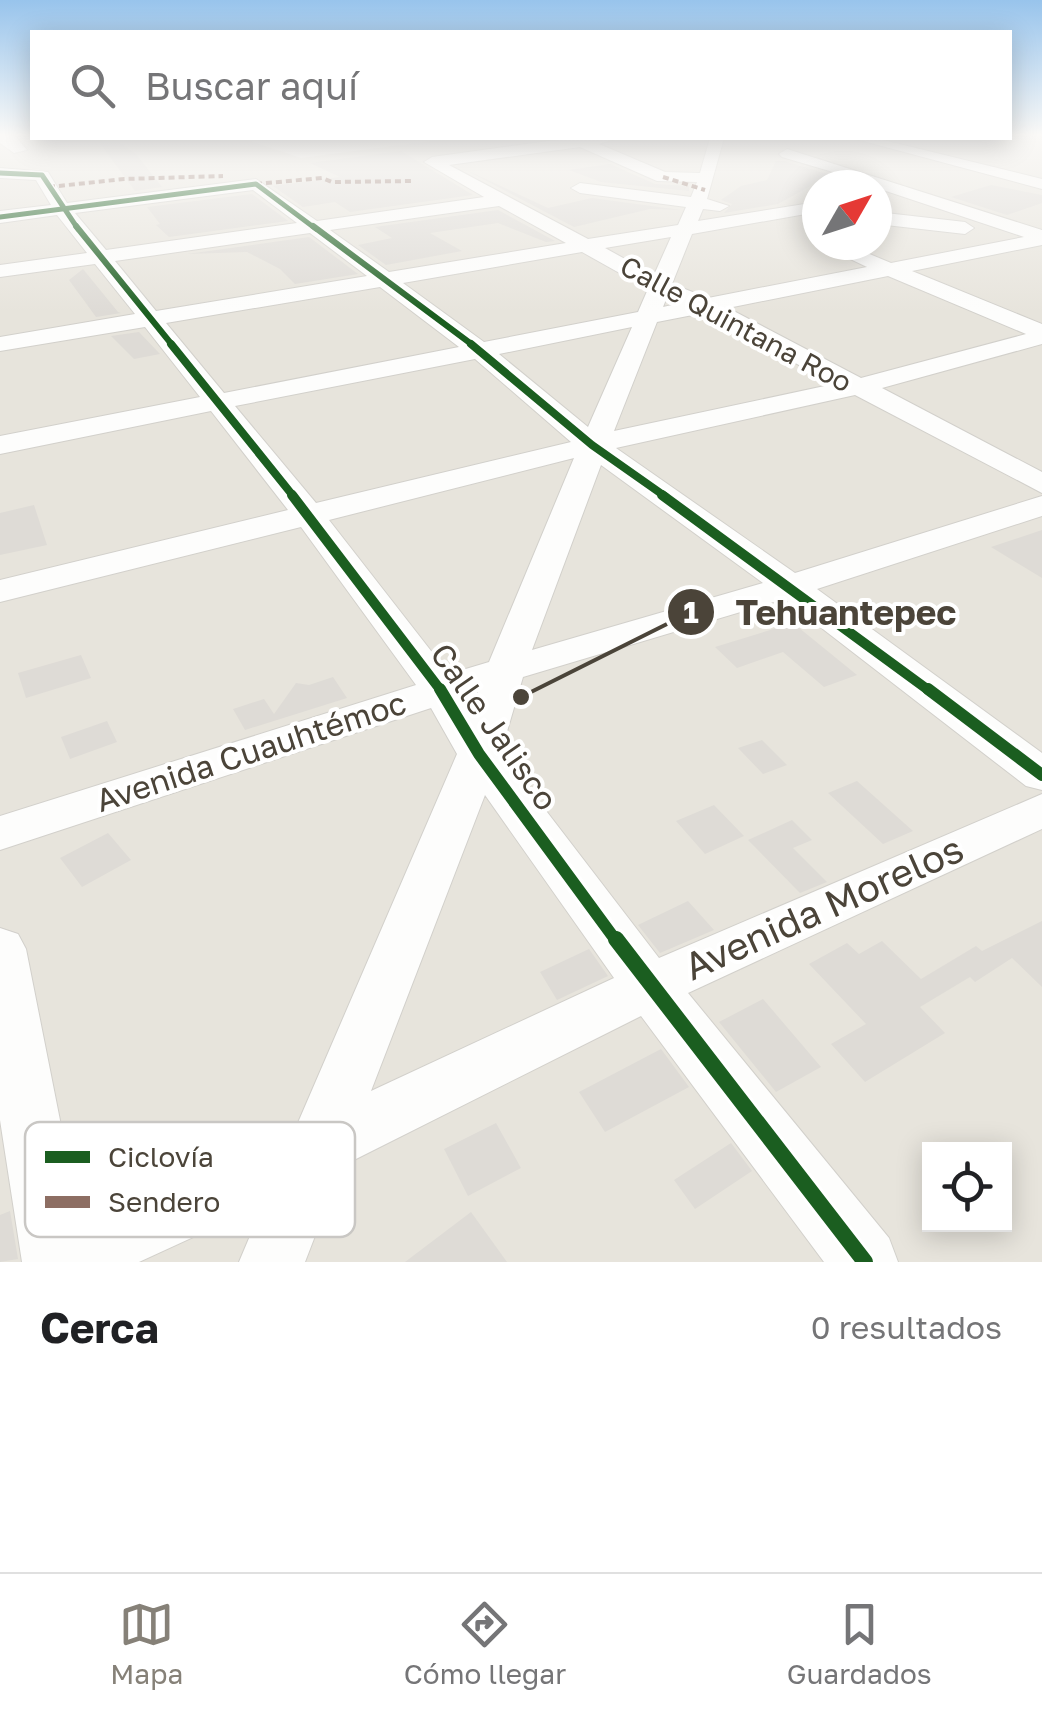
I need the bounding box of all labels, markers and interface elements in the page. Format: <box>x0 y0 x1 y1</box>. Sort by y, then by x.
search box <box>30 30 1012 140</box>
icon: search <box>65 58 120 113</box>
text: Buscar aquí <box>145 63 358 108</box>
north arrow <box>802 170 892 260</box>
street label: Calle Quintana Roo <box>615 249 858 399</box>
callout: Tehuantepec <box>666 580 977 645</box>
text: Tehuantepec <box>735 591 957 633</box>
text: 1 <box>683 594 699 630</box>
street label: Calle Jalisco <box>423 636 566 817</box>
street label: Avenida Cuauhtémoc <box>91 683 410 819</box>
street label: Avenida Morelos <box>677 825 970 988</box>
legend <box>25 1122 355 1237</box>
text: Ciclovía <box>108 1140 214 1173</box>
map controls <box>922 1142 1012 1232</box>
button: locate <box>922 1142 1012 1232</box>
text: Sendero <box>108 1185 220 1218</box>
text: Cerca <box>40 1302 159 1352</box>
text: 0 resultados <box>811 1308 1002 1346</box>
tab: Mapa <box>110 1597 183 1690</box>
tab: Cómo llegar <box>404 1597 566 1690</box>
tab: Guardados <box>787 1597 932 1690</box>

